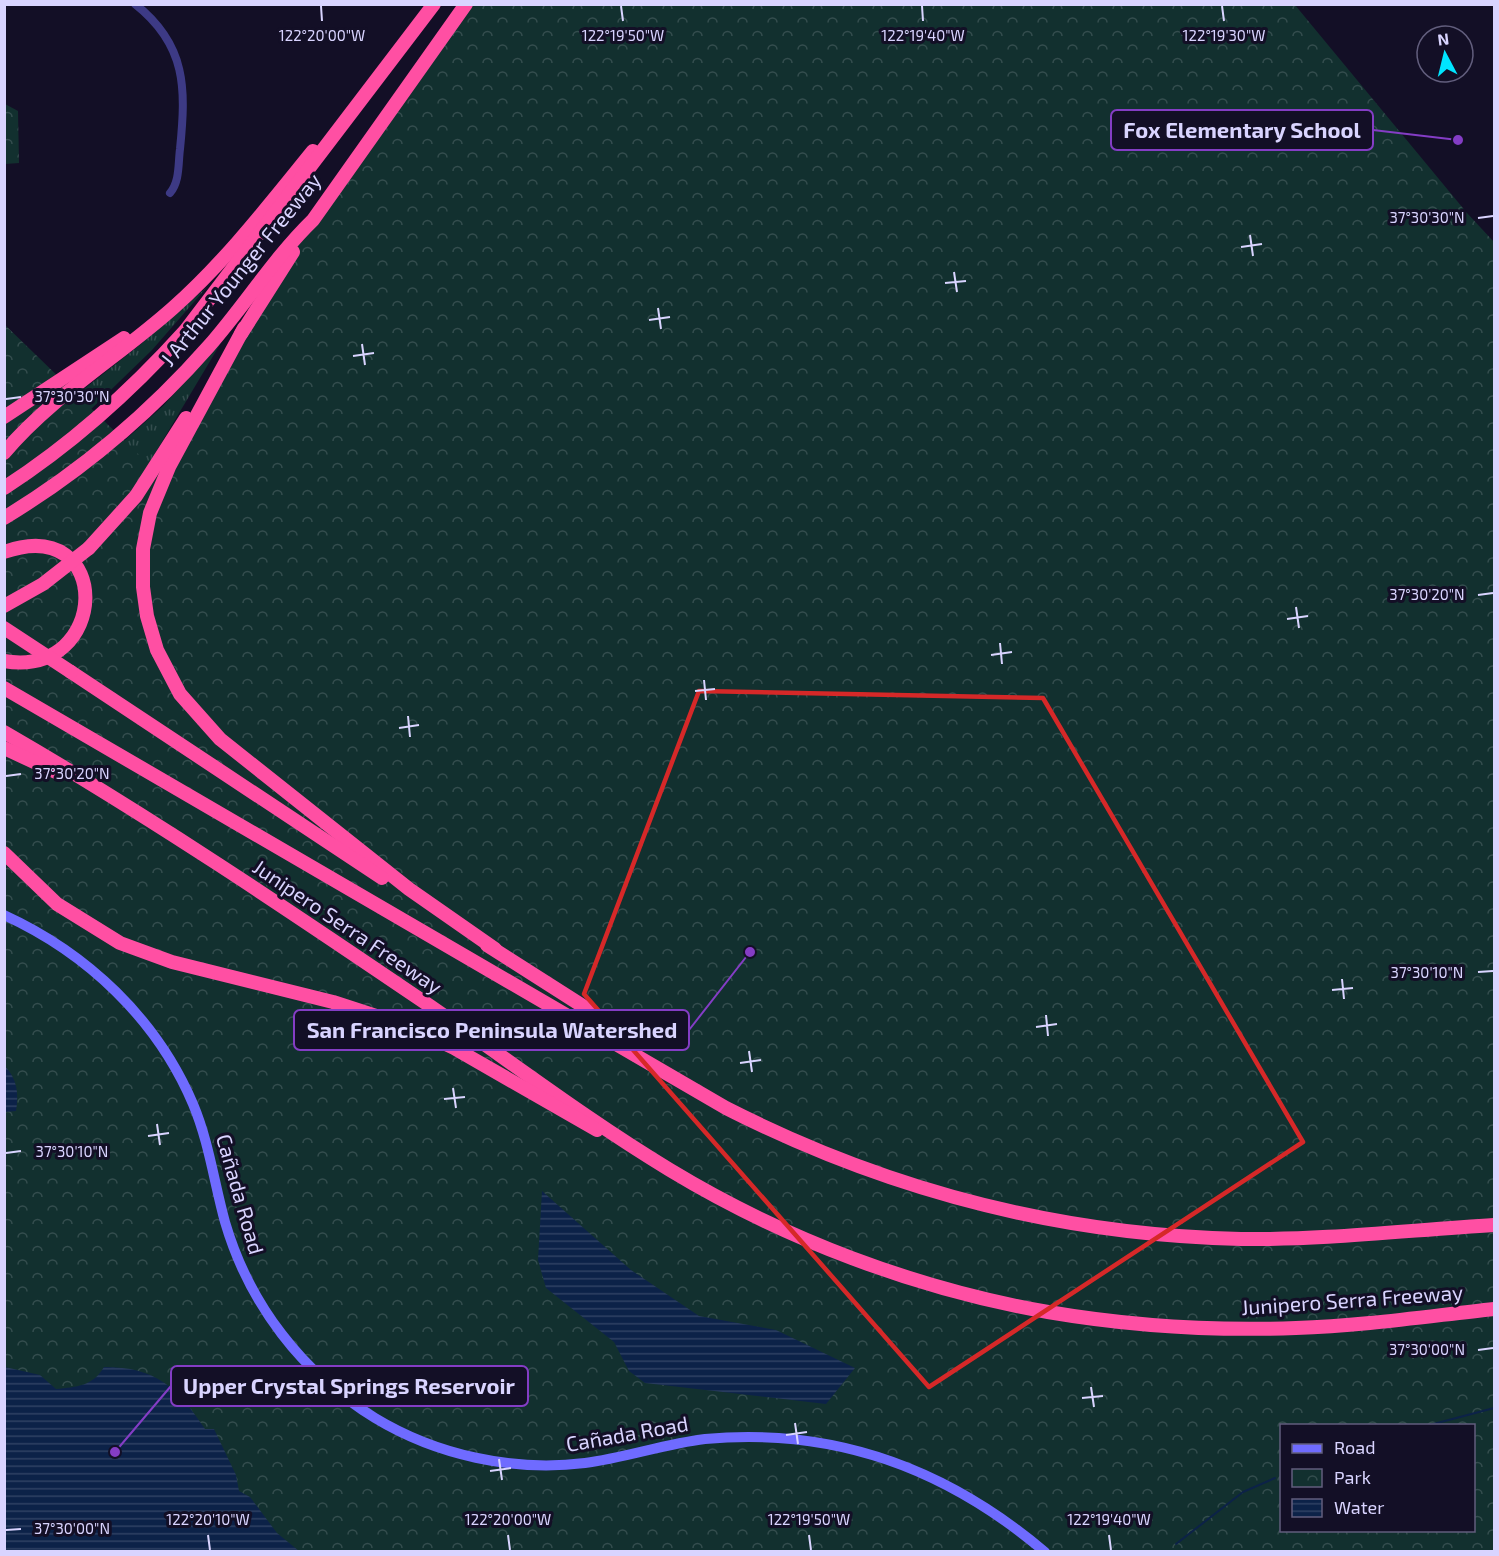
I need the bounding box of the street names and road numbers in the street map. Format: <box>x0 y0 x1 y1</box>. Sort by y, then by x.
street label: J Arthur Younger Freeway <box>154 168 326 370</box>
street label: Junipero Serra Freeway <box>249 853 447 999</box>
street label: Cañada Road <box>212 1131 270 1257</box>
street label: Junipero Serra Freeway <box>1240 1279 1464 1319</box>
street label: Cañada Road <box>564 1410 690 1456</box>

